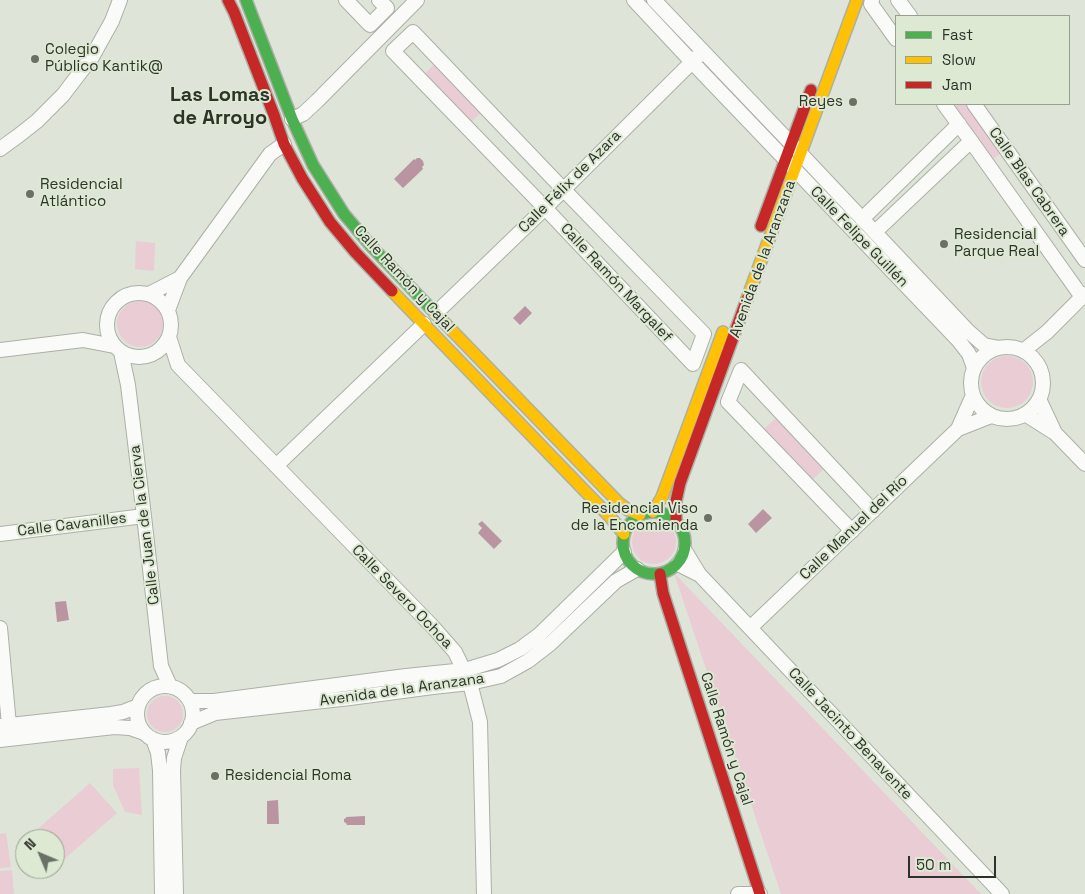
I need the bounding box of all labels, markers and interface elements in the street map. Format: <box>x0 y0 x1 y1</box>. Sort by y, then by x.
legend <box>895 15 1070 105</box>
text: Fast <box>942 25 973 44</box>
place label: Colegio Público Kantik@ <box>45 41 163 76</box>
text: Slow <box>942 50 976 69</box>
marker: Colegio Público Kantik@ <box>29 53 41 65</box>
text: Jam <box>942 75 972 94</box>
district label: Las Lomas de Arroyo <box>170 84 270 131</box>
place label: Reyes <box>799 93 843 111</box>
marker: Reyes <box>847 96 859 108</box>
street label: Calle Blas Cabrera <box>985 124 1073 240</box>
street label: Calle Félix de Azara <box>515 127 625 237</box>
place label: Residencial Atlántico <box>40 176 123 211</box>
street label: Avenida de la Aranzana <box>726 178 800 340</box>
street label: Calle Felipe Guillén <box>806 183 912 291</box>
marker: Residencial Atlántico <box>24 188 36 200</box>
street label: Calle Ramón Margalef <box>556 220 676 346</box>
street label: Calle Ramón y Cajal <box>350 222 458 336</box>
place label: Residencial Parque Real <box>954 226 1039 261</box>
marker: Residencial Parque Real <box>938 238 950 250</box>
street label: Calle Juan de la Cierva <box>126 444 164 606</box>
street label: Calle Manuel del Río <box>796 472 912 584</box>
place label: Residencial Viso de la Encomienda <box>571 500 698 535</box>
street label: Calle Cavanilles <box>16 509 128 541</box>
marker: Residencial Viso de la Encomienda <box>702 512 714 524</box>
street label: Calle Severo Ochoa <box>348 541 456 653</box>
street label: Calle Jacinto Benavente <box>784 664 916 804</box>
street label: Avenida de la Aranzana <box>318 670 486 710</box>
street label: Calle Ramón y Cajal <box>696 670 756 808</box>
place label: Residencial Roma <box>225 767 352 785</box>
marker: Residencial Roma <box>209 770 221 782</box>
north arrow <box>15 829 65 879</box>
text: N <box>20 834 40 854</box>
scale bar <box>910 846 998 878</box>
text: 50 m <box>916 855 951 874</box>

